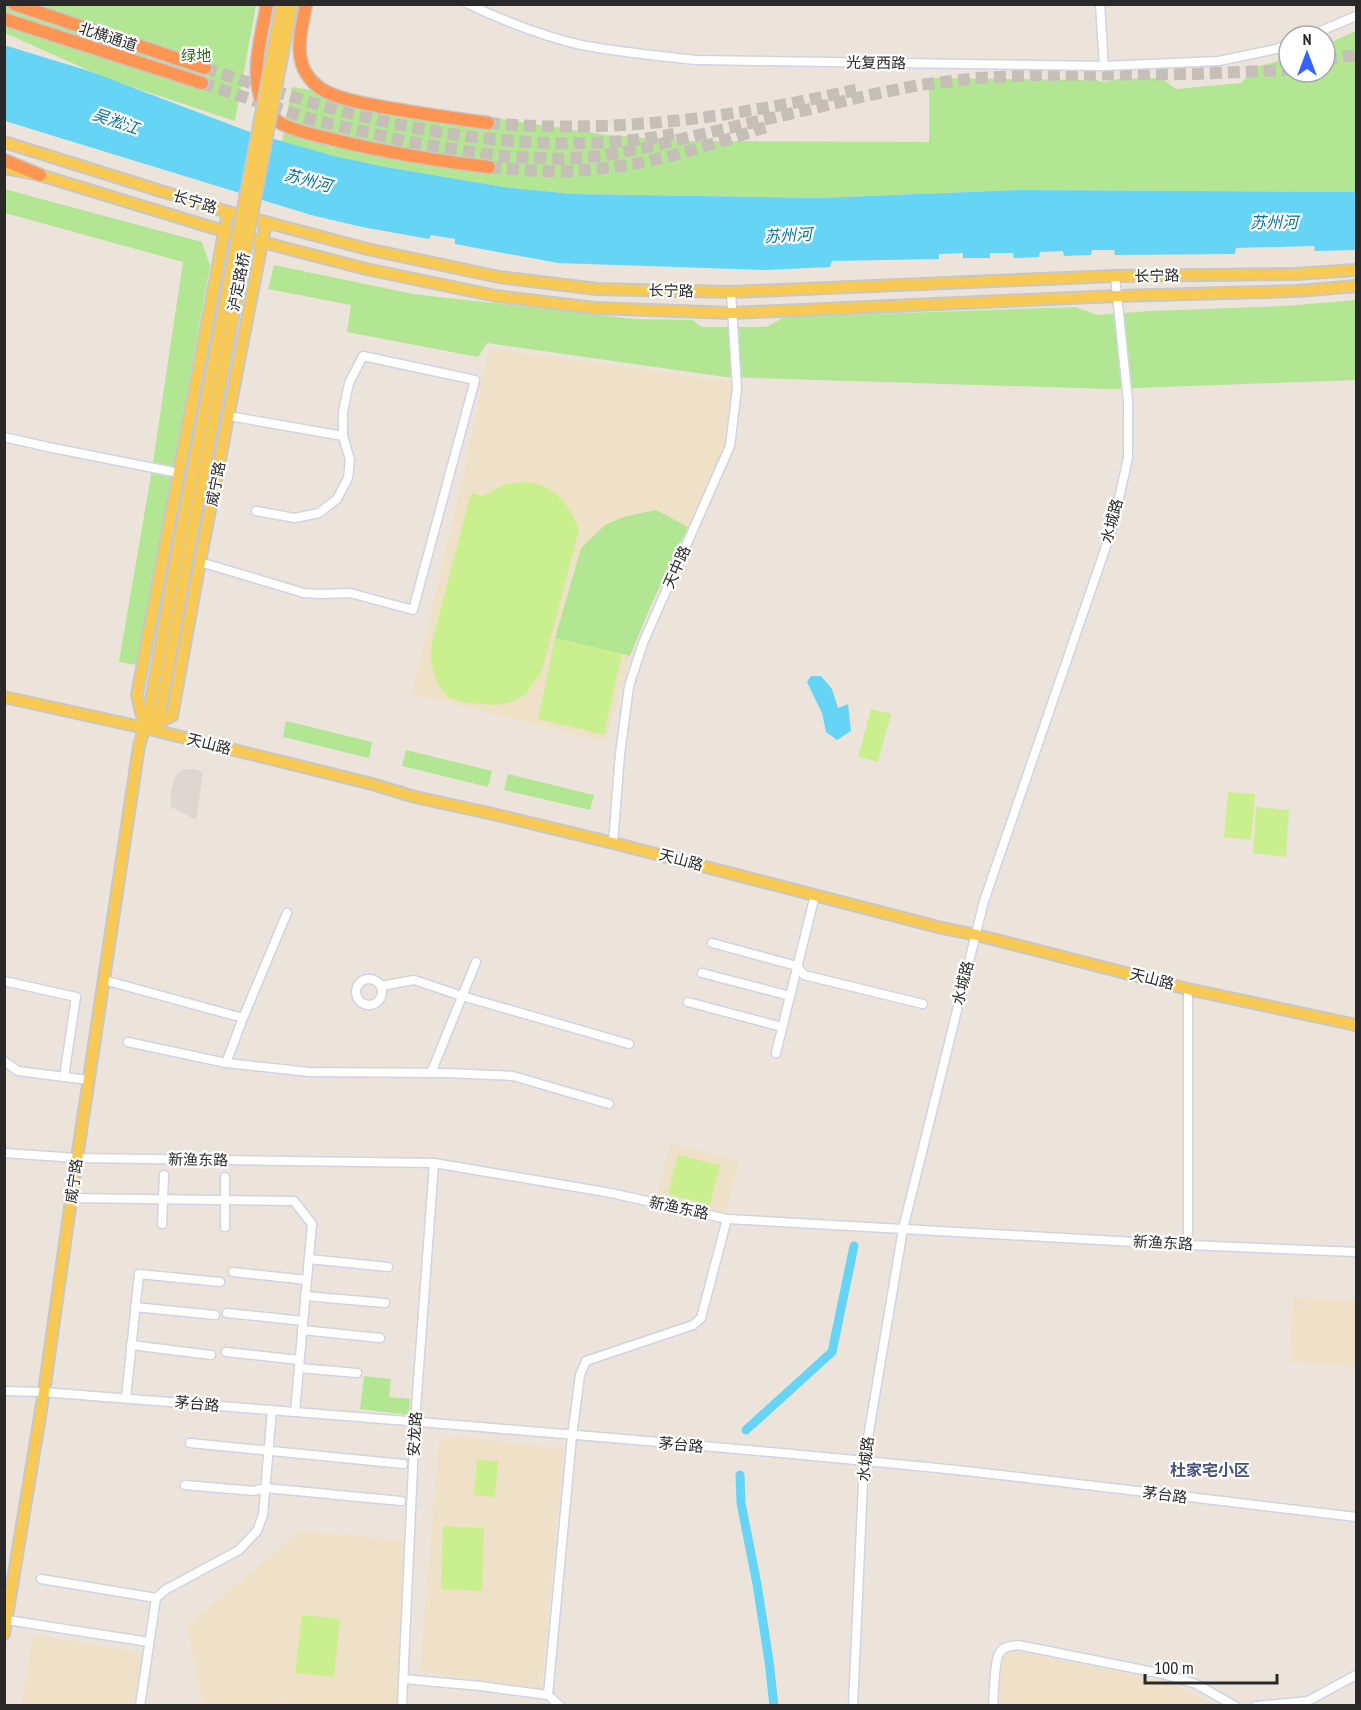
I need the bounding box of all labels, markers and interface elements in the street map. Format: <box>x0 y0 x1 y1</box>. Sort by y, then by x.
street label: 北横通道 <box>77 18 140 55</box>
north arrow <box>1277 24 1337 84</box>
text: N <box>1303 29 1311 49</box>
park label: 绿地 <box>181 46 211 65</box>
street label: 光复西路 <box>846 52 906 73</box>
water label: 吴淞江 <box>90 104 144 139</box>
water label: 苏州河 <box>282 164 337 197</box>
street label: 长宁路 <box>171 186 219 217</box>
water label: 苏州河 <box>1250 212 1301 232</box>
water label: 苏州河 <box>764 224 815 246</box>
street label: 泸定路桥 <box>223 251 254 313</box>
street label: 长宁路 <box>1134 266 1180 285</box>
street label: 长宁路 <box>648 281 694 300</box>
street label: 威宁路 <box>202 460 229 508</box>
street label: 水城路 <box>1097 497 1127 545</box>
street label: 天中路 <box>659 542 694 591</box>
street label: 天山路 <box>185 729 233 758</box>
street label: 天山路 <box>657 845 705 875</box>
street label: 水城路 <box>948 959 977 1007</box>
street label: 天山路 <box>1128 964 1176 993</box>
street label: 新渔东路 <box>168 1149 228 1170</box>
street label: 威宁路 <box>61 1157 86 1205</box>
street label: 新渔东路 <box>648 1192 710 1223</box>
street label: 新渔东路 <box>1133 1231 1193 1254</box>
street label: 茅台路 <box>174 1392 220 1415</box>
street label: 安龙路 <box>404 1411 425 1457</box>
street label: 茅台路 <box>658 1433 704 1456</box>
street label: 水城路 <box>854 1436 877 1482</box>
district label: 杜家宅小区 <box>1170 1460 1250 1480</box>
street label: 茅台路 <box>1142 1482 1189 1507</box>
scale bar <box>1145 1647 1277 1685</box>
text: 100 m <box>1154 1656 1194 1679</box>

